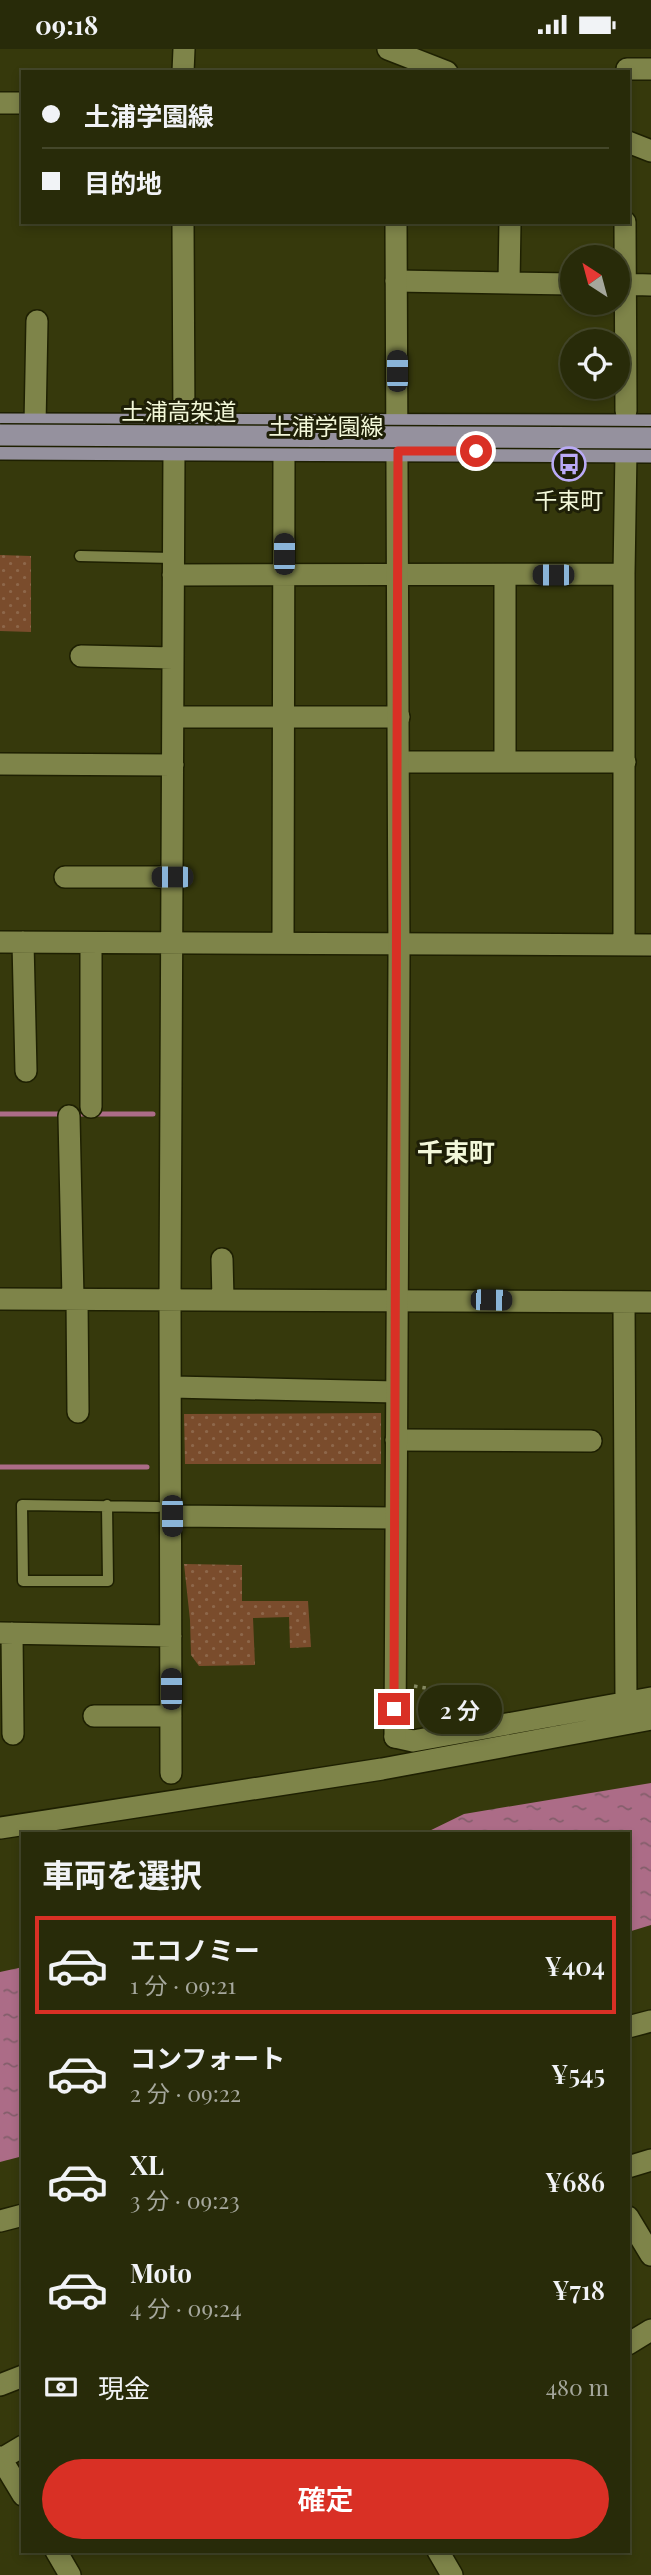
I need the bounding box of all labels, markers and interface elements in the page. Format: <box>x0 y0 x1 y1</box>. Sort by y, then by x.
text: 09:18 <box>35 7 98 42</box>
text: 土浦学園線 <box>84 98 214 133</box>
text: 目的地 <box>84 165 162 200</box>
north arrow <box>560 245 630 315</box>
map controls <box>560 245 630 399</box>
button: locate <box>560 329 630 399</box>
car <box>387 350 408 392</box>
street label: 土浦高架道 <box>122 395 237 426</box>
street label: 土浦学園線 <box>269 410 384 441</box>
route start <box>460 435 492 467</box>
bus stop icon: 千束町 <box>550 445 588 483</box>
place label: 千束町 <box>535 484 604 515</box>
car <box>274 533 295 575</box>
car <box>533 565 575 586</box>
car <box>152 867 194 888</box>
district label: 千束町 <box>417 1134 495 1169</box>
car <box>470 1289 513 1311</box>
car <box>162 1495 183 1537</box>
car <box>161 1668 182 1710</box>
callout: 2 分 <box>418 1685 502 1733</box>
route end <box>378 1693 410 1725</box>
text: 2 分 <box>440 1694 480 1725</box>
text: 車両を選択 <box>42 1852 202 1895</box>
text: エコノミー <box>130 1932 260 1967</box>
icon: car <box>46 1934 109 1997</box>
text: ¥404 <box>545 1948 605 1983</box>
text: 1 分 · 09:21 <box>130 1969 236 2000</box>
text: コンフォート <box>130 2040 285 2075</box>
icon: car <box>46 2042 109 2105</box>
text: ¥545 <box>551 2056 605 2091</box>
text: 2 分 · 09:22 <box>130 2077 241 2108</box>
text: XL <box>130 2147 164 2182</box>
icon: car <box>46 2150 109 2213</box>
text: ¥686 <box>545 2164 605 2199</box>
text: 3 分 · 09:23 <box>130 2184 240 2215</box>
text: Moto <box>130 2255 192 2290</box>
icon: car <box>46 2258 109 2321</box>
text: ¥718 <box>552 2272 605 2307</box>
text: 4 分 · 09:24 <box>130 2292 242 2323</box>
icon: cash <box>42 2368 80 2406</box>
text: 現金 <box>98 2370 150 2405</box>
text: 480 m <box>546 2371 609 2402</box>
button: 確定 <box>42 2459 609 2539</box>

